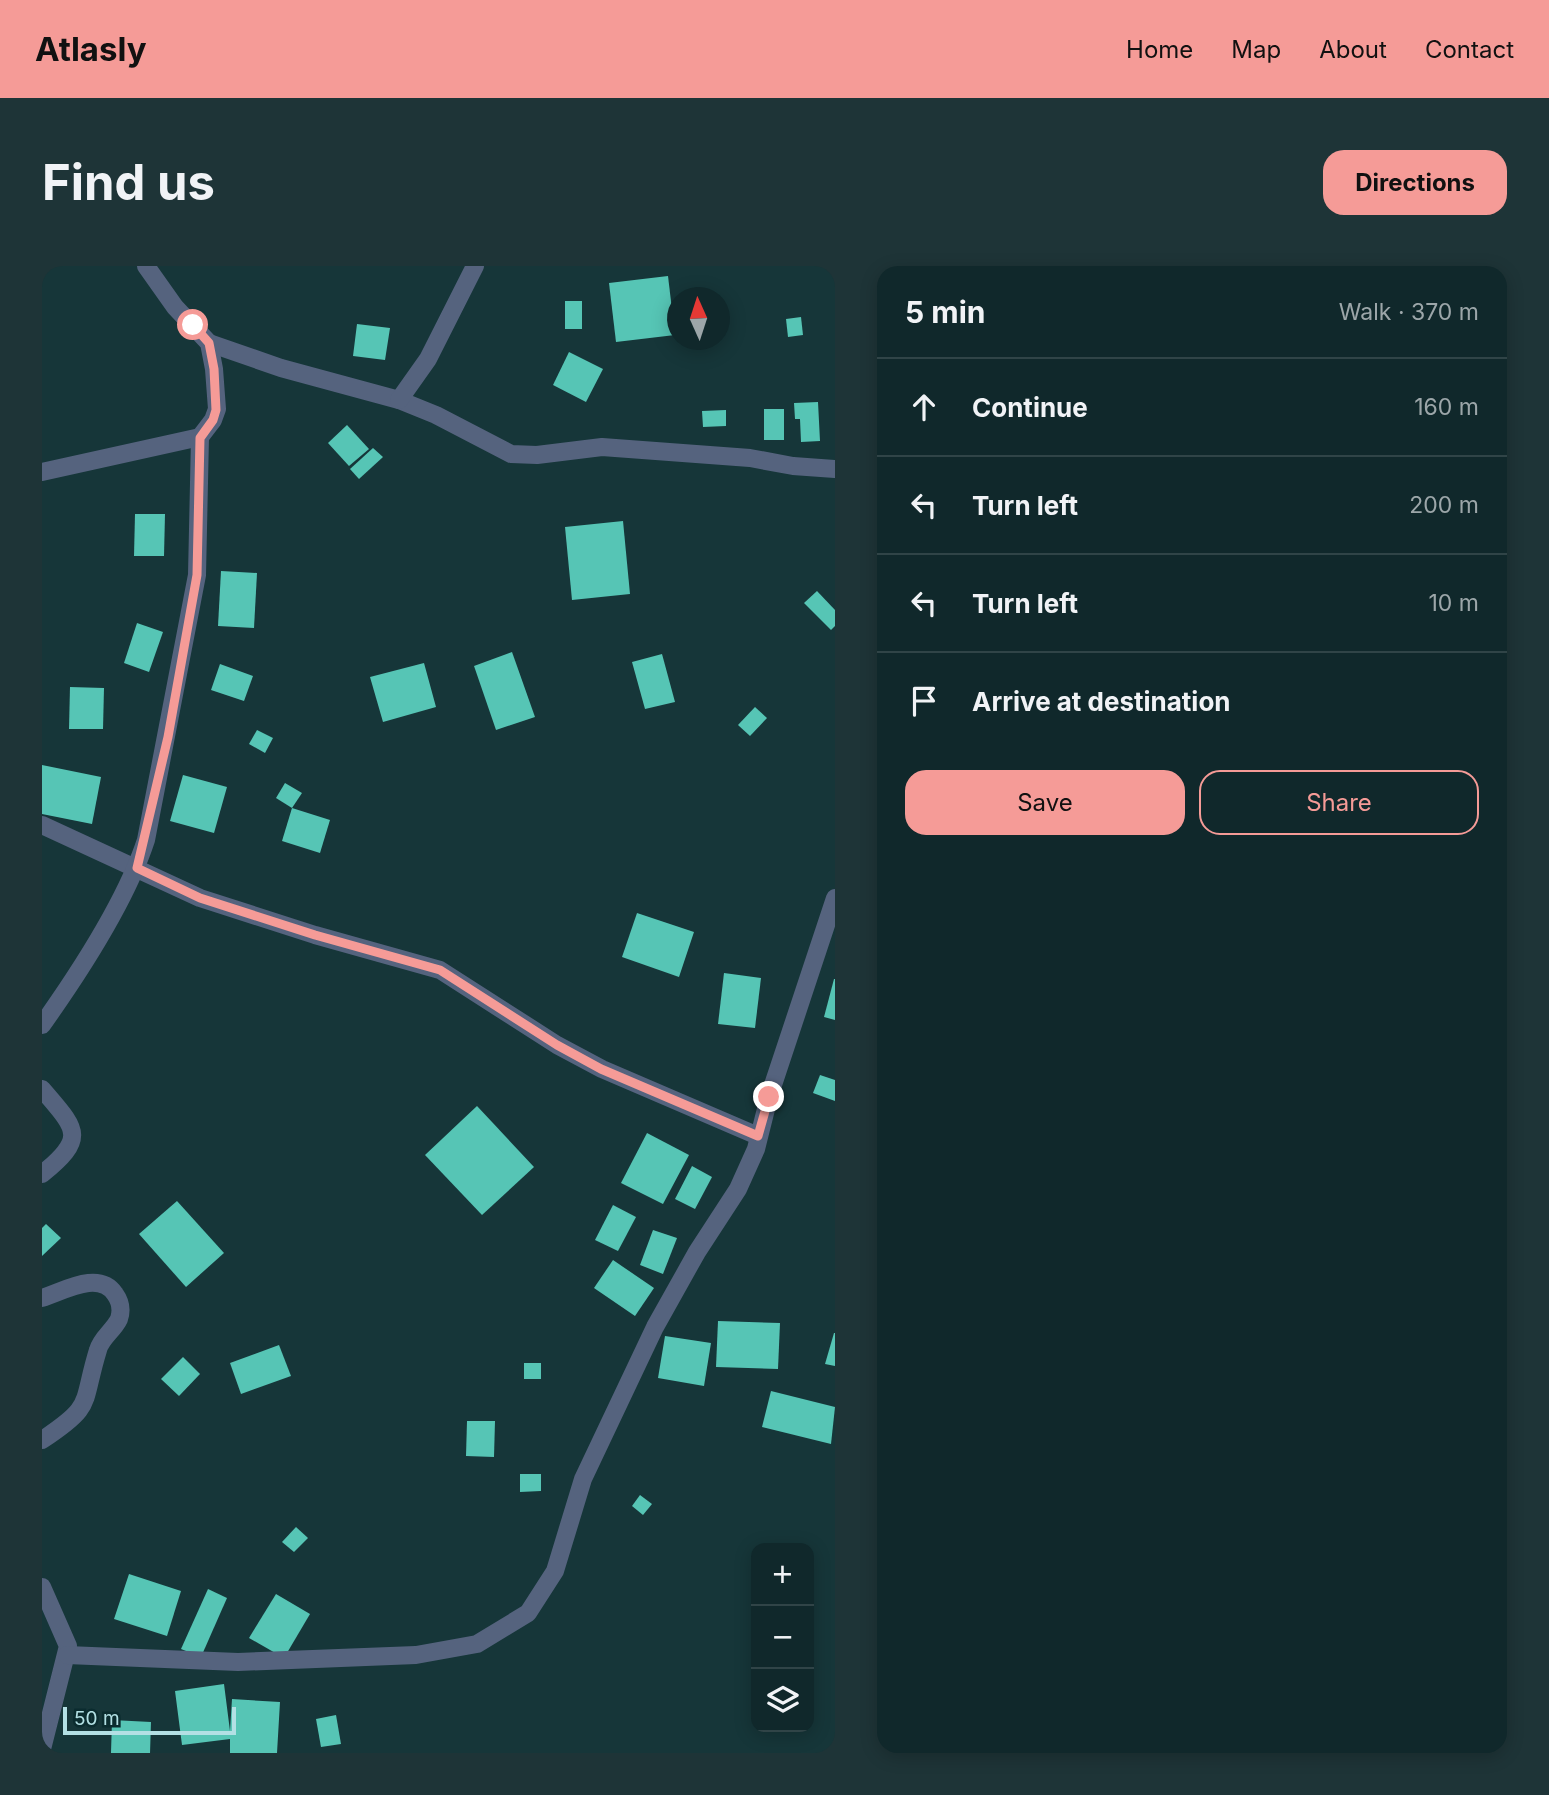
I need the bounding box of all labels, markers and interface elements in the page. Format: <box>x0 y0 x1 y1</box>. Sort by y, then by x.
text: Atlasly <box>35 29 147 69</box>
text: Home <box>1126 35 1193 64</box>
text: Map <box>1231 35 1281 64</box>
text: About <box>1319 35 1387 64</box>
text: Contact <box>1425 35 1514 64</box>
button: Directions <box>1323 150 1507 215</box>
text: Find us <box>42 153 215 212</box>
north arrow <box>667 287 730 350</box>
text: 5 min <box>905 294 985 330</box>
text: Walk · 370 m <box>1339 298 1479 326</box>
route start <box>177 309 208 340</box>
icon: ahead <box>905 388 943 426</box>
text: Continue <box>972 392 1088 423</box>
text: 160 m <box>1414 393 1479 421</box>
icon: left <box>905 486 943 524</box>
text: Turn left <box>972 490 1078 521</box>
text: 200 m <box>1409 491 1479 519</box>
icon: left <box>905 584 943 622</box>
text: Turn left <box>972 588 1078 619</box>
text: 10 m <box>1429 589 1479 617</box>
icon: arrive <box>905 682 943 720</box>
text: Arrive at destination <box>972 686 1231 717</box>
button: Save <box>905 770 1185 835</box>
button: Share <box>1199 770 1479 835</box>
route end <box>753 1081 784 1112</box>
map controls <box>751 1543 814 1732</box>
button: + <box>751 1543 814 1606</box>
button: − <box>751 1606 814 1669</box>
button: layers <box>751 1669 814 1732</box>
scale bar <box>63 1704 236 1736</box>
text: 50 m <box>74 1707 120 1730</box>

